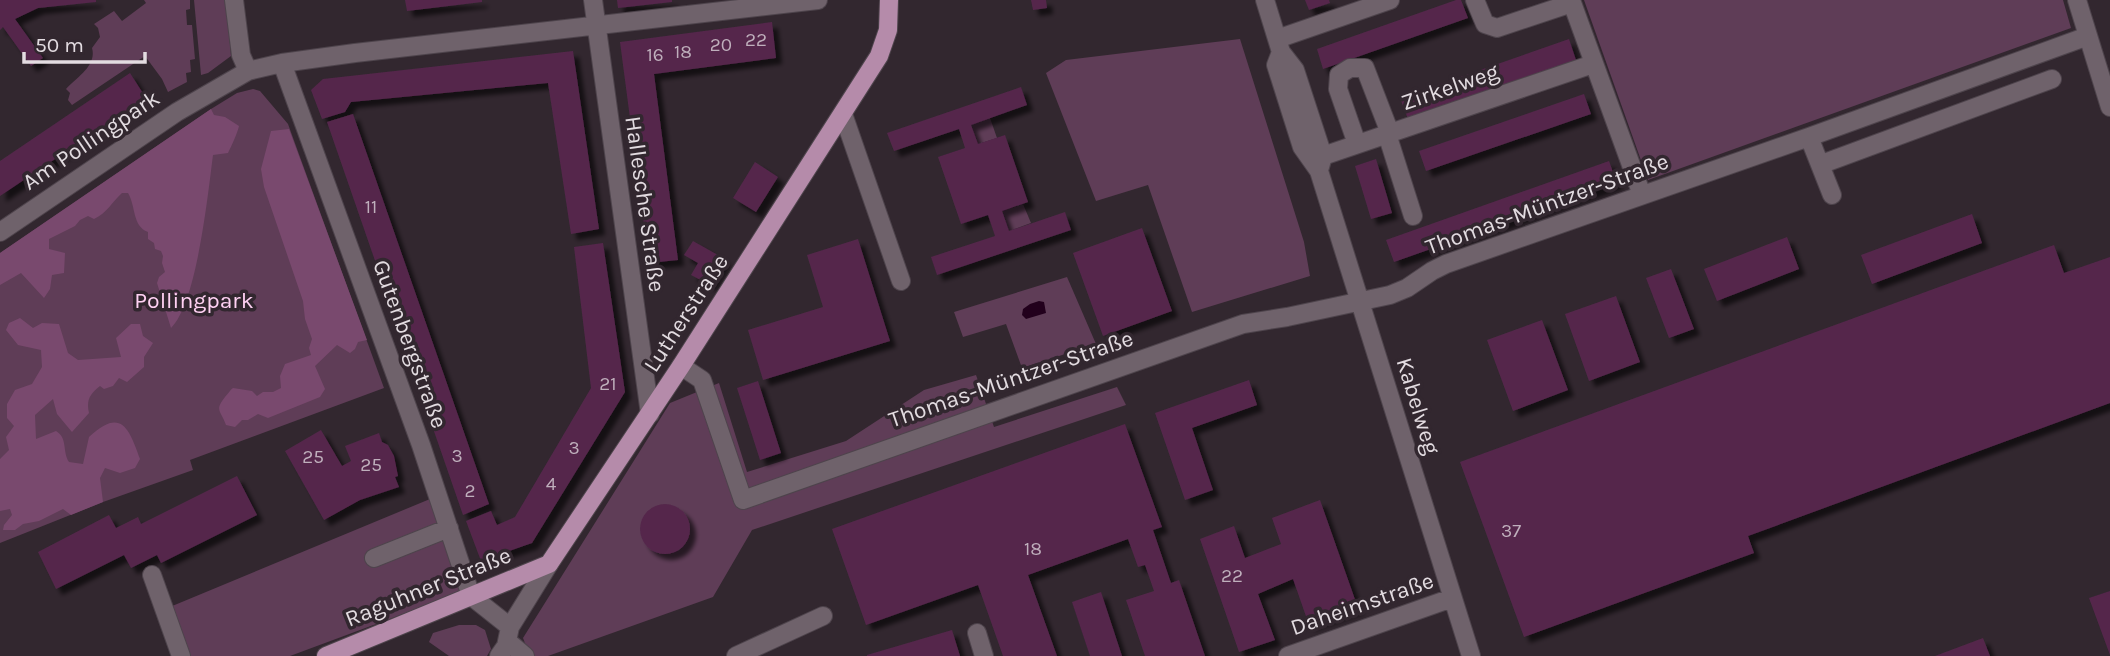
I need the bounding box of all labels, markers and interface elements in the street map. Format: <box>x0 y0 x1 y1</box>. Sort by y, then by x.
scale bar <box>24 21 145 65</box>
house number: 22 <box>745 29 767 51</box>
text: 50 m <box>35 33 84 57</box>
house number: 20 <box>710 34 732 56</box>
house number: 18 <box>674 41 692 63</box>
house number: 16 <box>646 44 664 66</box>
street label: Zirkelweg <box>1398 58 1502 116</box>
street label: Am Pollingpark <box>17 84 165 196</box>
street label: Hallesche Straße <box>619 114 671 294</box>
street label: Thomas-Müntzer-Straße <box>1422 147 1672 261</box>
house number: 11 <box>365 196 377 218</box>
street label: Lutherstraße <box>638 249 734 377</box>
street label: Gutenbergstraße <box>367 256 453 432</box>
park label: Pollingpark <box>134 287 254 314</box>
street label: Thomas-Müntzer-Straße <box>885 324 1137 434</box>
street label: Kabelweg <box>1390 354 1446 458</box>
house number: 21 <box>599 373 617 395</box>
house number: 3 <box>568 437 580 459</box>
house number: 3 <box>451 445 463 467</box>
house number: 25 <box>302 446 324 468</box>
house number: 25 <box>360 454 382 476</box>
house number: 4 <box>546 473 557 495</box>
house number: 2 <box>464 480 476 502</box>
house number: 37 <box>1501 520 1521 542</box>
house number: 18 <box>1024 538 1042 560</box>
street label: Raguhner Straße <box>341 541 515 633</box>
house number: 22 <box>1221 565 1243 587</box>
street label: Daheimstraße <box>1287 567 1437 641</box>

